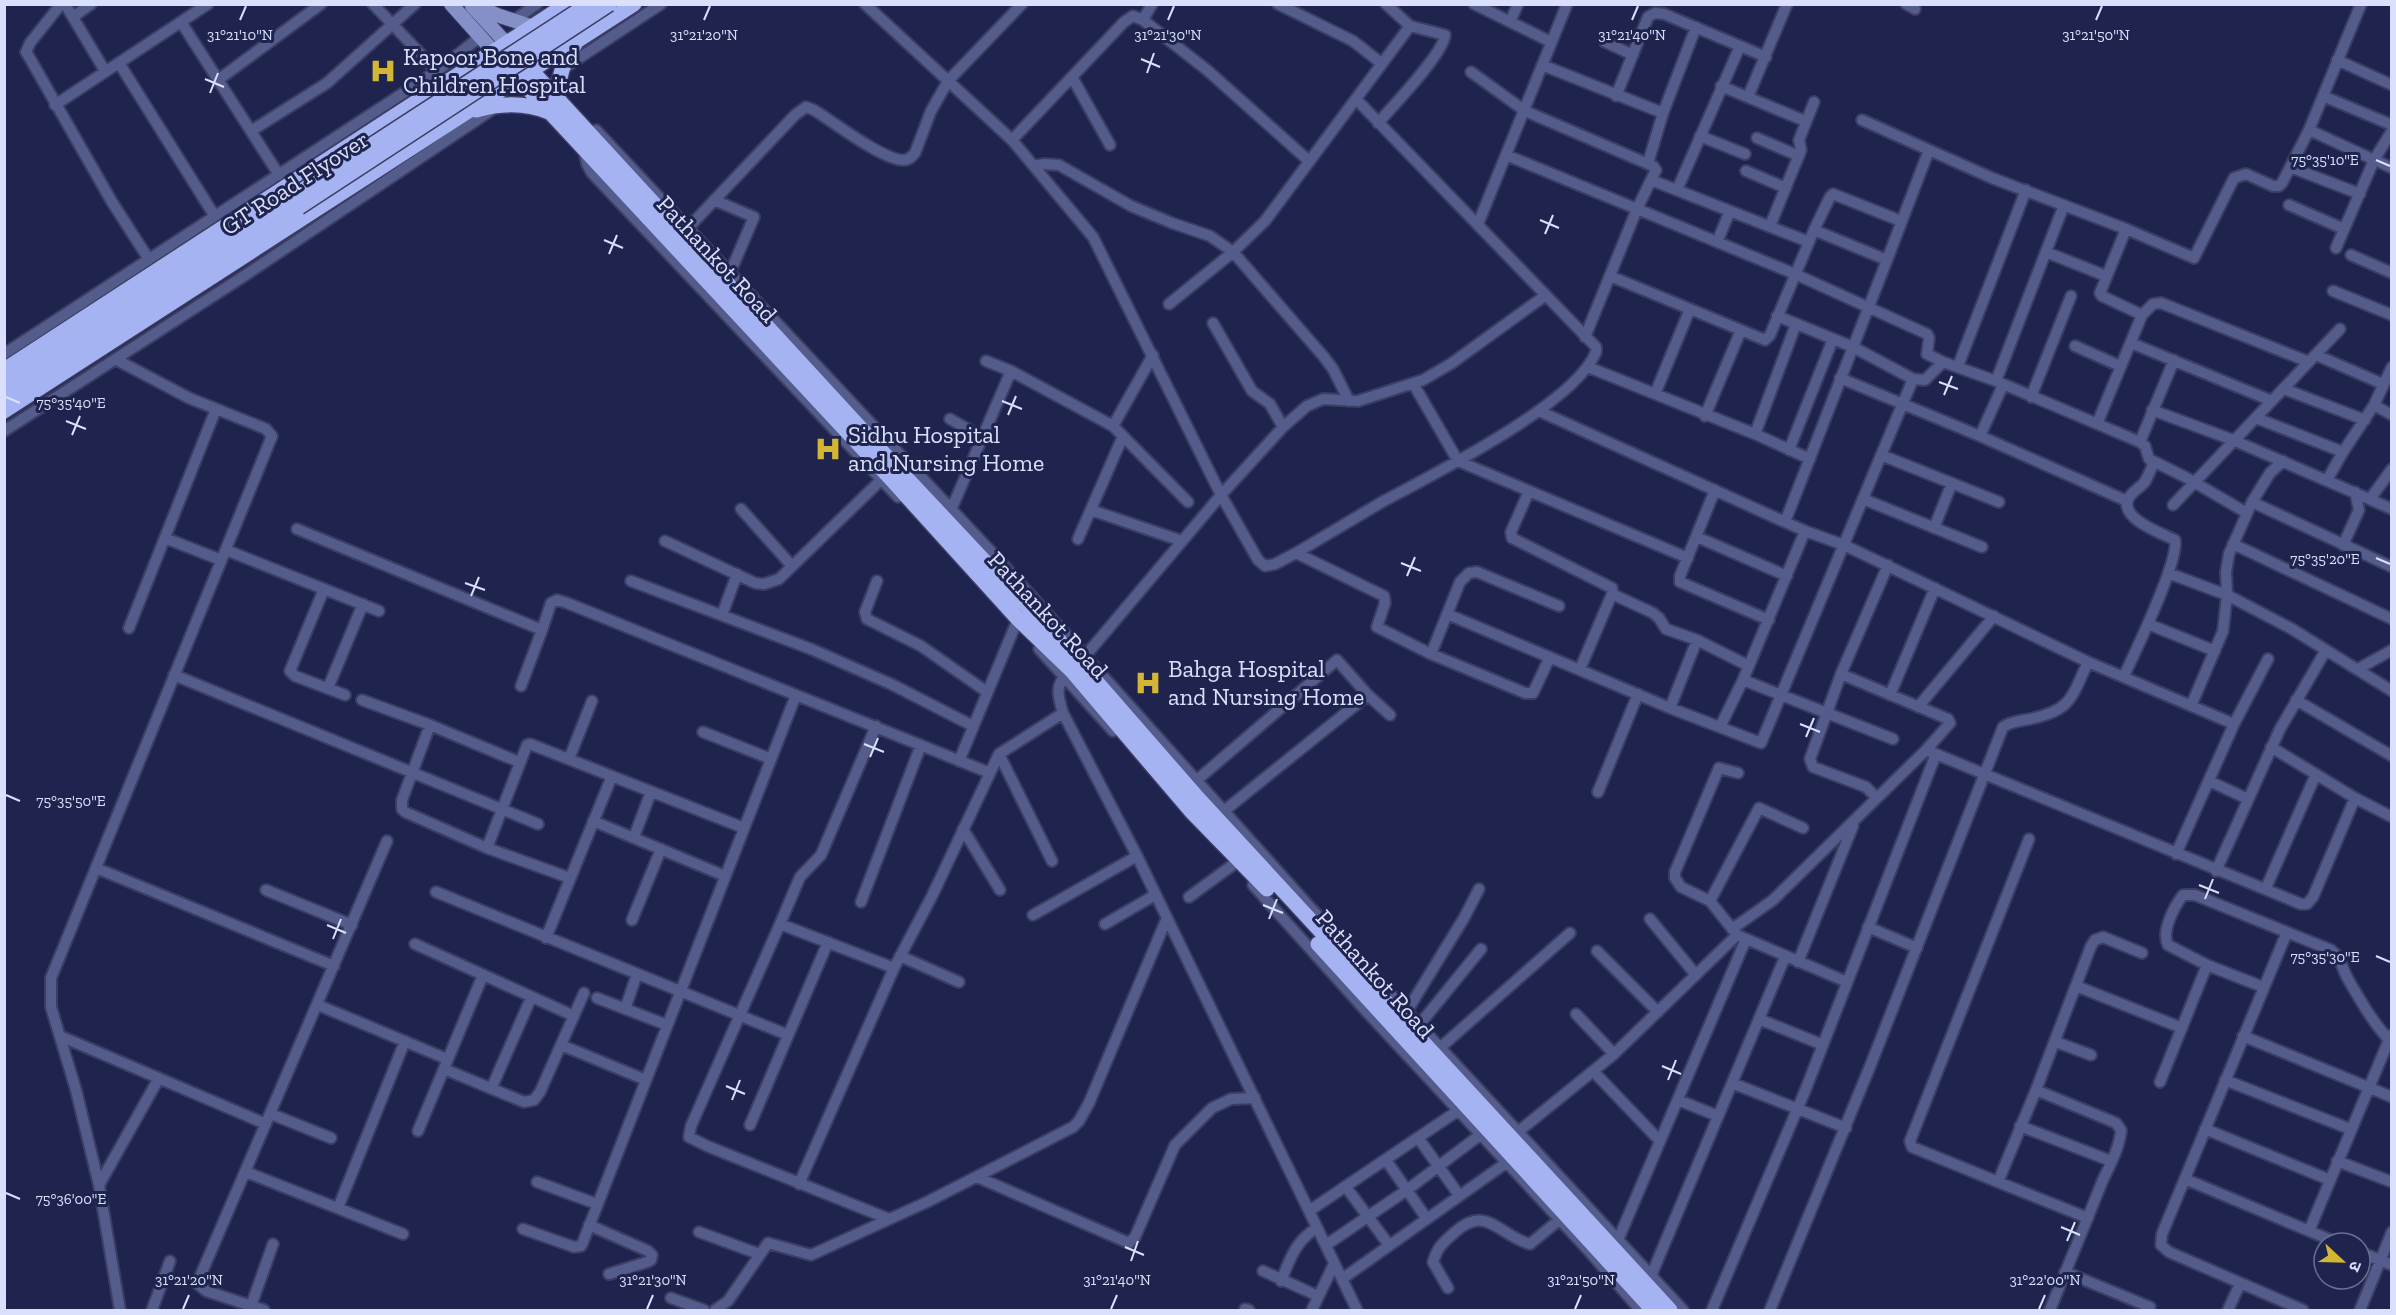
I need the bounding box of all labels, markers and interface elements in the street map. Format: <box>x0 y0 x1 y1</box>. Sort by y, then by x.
text: 31°21'10"N <box>207 26 273 44</box>
text: 31°21'20"N <box>670 26 738 44</box>
text: 31°21'30"N <box>1134 26 1202 44</box>
text: 31°21'40"N <box>1598 26 1666 44</box>
text: 31°21'50"N <box>2062 26 2130 44</box>
place label: Kapoor Bone and Children Hospital <box>403 42 586 99</box>
hospital icon: Kapoor Bone and Children Hospital <box>368 56 398 86</box>
street label: GT Road Flyover <box>216 124 374 241</box>
text: 75°35'10"E <box>2291 151 2359 169</box>
street label: Pathankot Road <box>651 189 784 328</box>
text: 75°35'40"E <box>36 394 106 412</box>
place label: Sidhu Hospital and Nursing Home <box>848 420 1044 477</box>
hospital icon: Sidhu Hospital and Nursing Home <box>813 434 843 464</box>
street label: Pathankot Road <box>982 545 1115 684</box>
text: 75°35'20"E <box>2290 550 2360 568</box>
place label: Bahga Hospital and Nursing Home <box>1168 654 1364 711</box>
hospital icon: Bahga Hospital and Nursing Home <box>1133 668 1163 698</box>
text: 75°35'50"E <box>36 792 106 810</box>
street label: Pathankot Road <box>1310 903 1441 1044</box>
text: 75°35'30"E <box>2291 948 2360 966</box>
text: 75°36'00"E <box>36 1190 106 1208</box>
north arrow <box>2312 1231 2372 1291</box>
text: उ <box>2345 1259 2366 1275</box>
text: 31°21'20"N <box>155 1271 223 1289</box>
text: 31°21'30"N <box>619 1271 687 1289</box>
text: 31°21'40"N <box>1083 1271 1151 1289</box>
text: 31°21'50"N <box>1547 1271 1615 1289</box>
text: 31°22'00"N <box>2010 1271 2080 1289</box>

